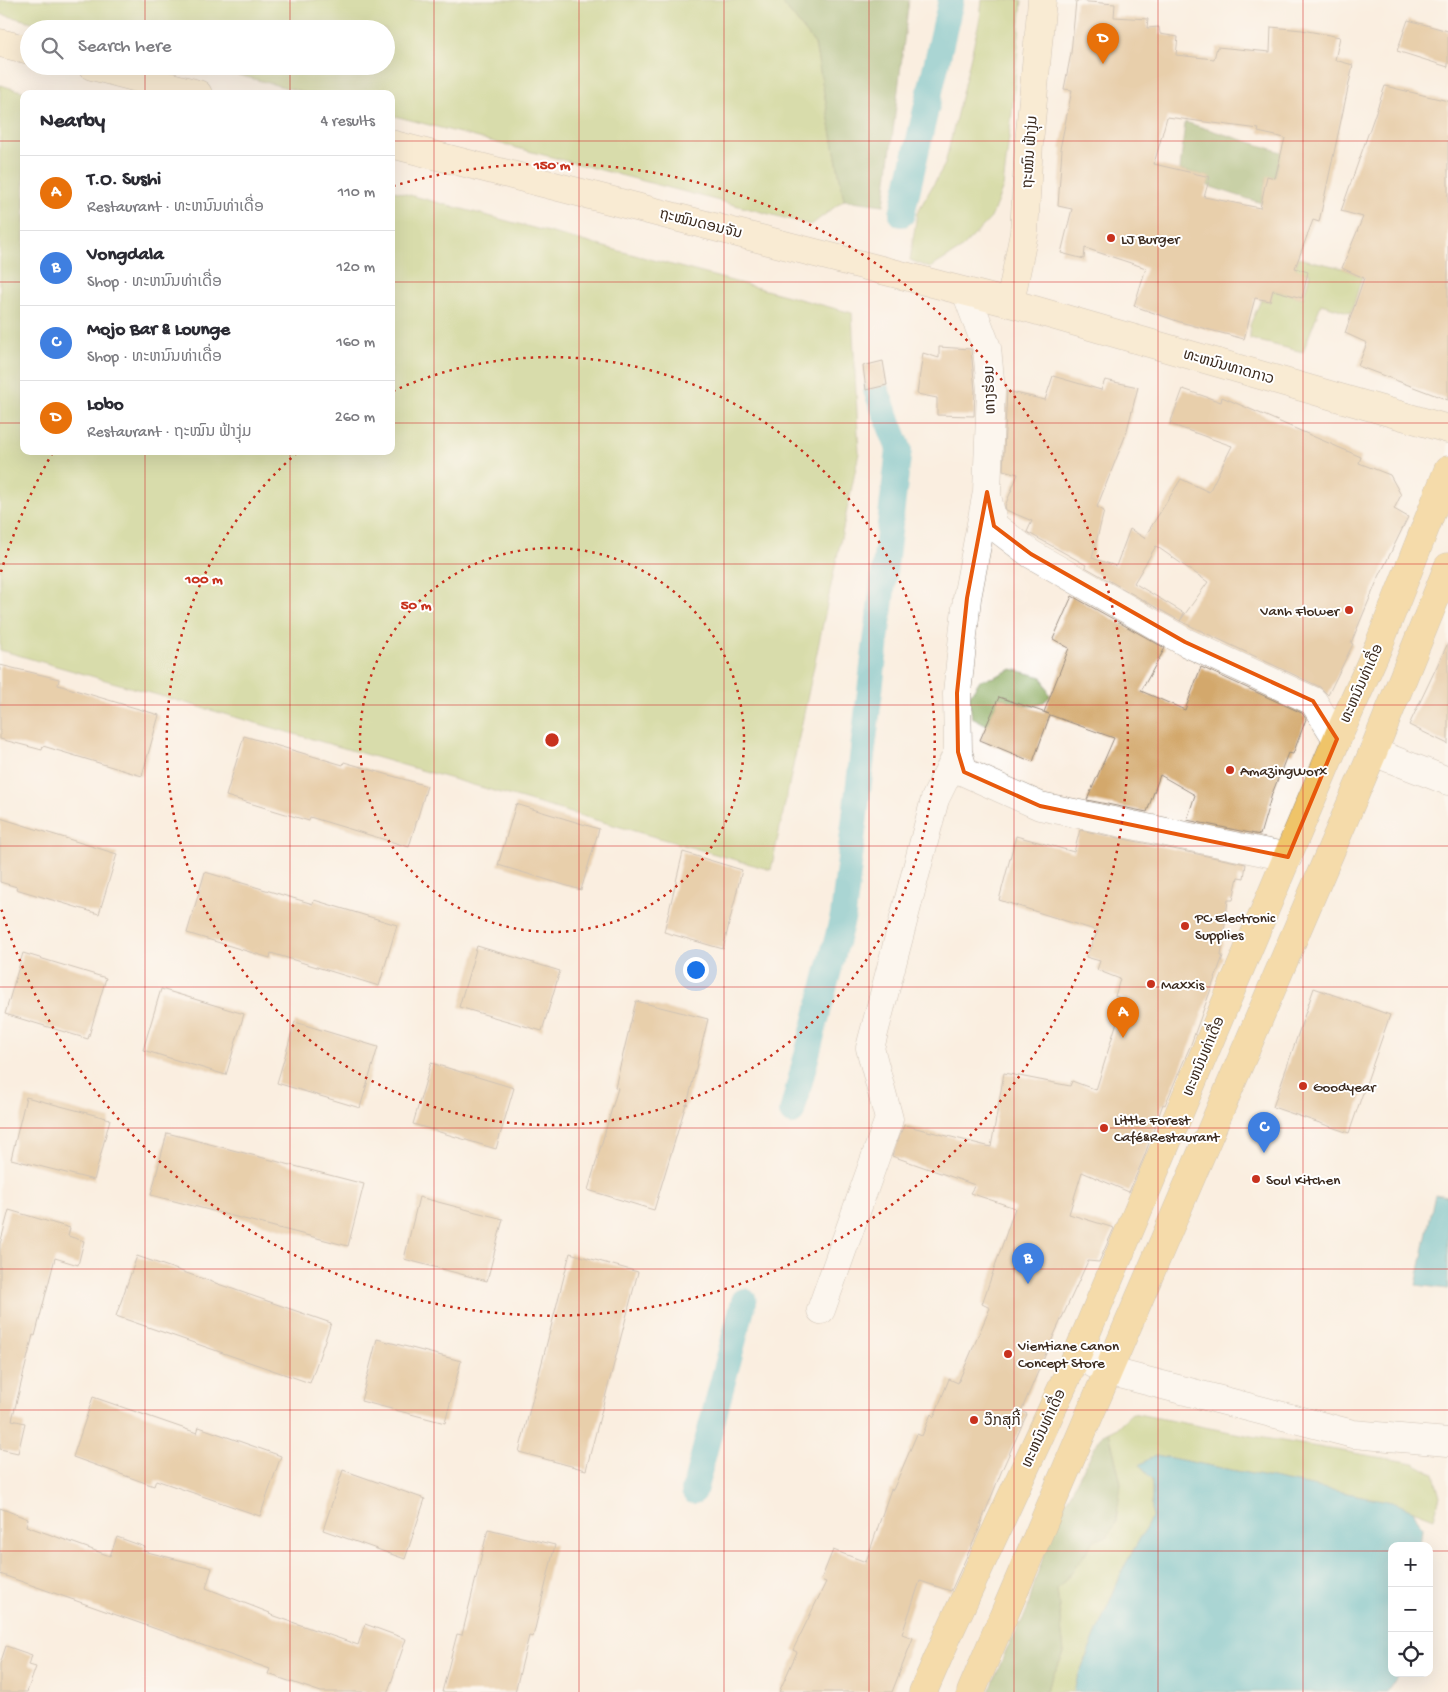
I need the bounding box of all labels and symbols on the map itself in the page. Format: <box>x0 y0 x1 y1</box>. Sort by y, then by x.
pin: D <box>1087 23 1119 64</box>
street label: ຖະໝົນ ຟ້າງຸ່ມ <box>1018 115 1044 189</box>
text: 150 m <box>533 157 571 175</box>
street label: ຖະໝົນດອນຈັນ <box>657 205 744 244</box>
place label: LJ Burger <box>1121 231 1181 249</box>
marker: LJ Burger <box>1105 232 1117 244</box>
street label: ທະຫນົນທາດກາວ <box>1181 345 1276 390</box>
street label: ທາງຮ່ອມ <box>980 365 1001 415</box>
text: 100 m <box>184 571 223 589</box>
text: 50 m <box>401 597 432 615</box>
place label: Vanh Flower <box>1259 603 1341 621</box>
marker: Vanh Flower <box>1343 604 1355 616</box>
street label: ທະຫນົນທ່າເດື່ອ <box>1333 639 1388 726</box>
centre of rings <box>543 731 561 749</box>
place label: AmazingWorx <box>1240 763 1327 781</box>
marker: AmazingWorx <box>1224 764 1236 776</box>
place label: PC Electronic Supplies <box>1194 910 1276 945</box>
marker: PC Electronic Supplies <box>1179 920 1191 932</box>
your location <box>683 957 709 983</box>
place label: Maxxis <box>1161 977 1205 995</box>
marker: Maxxis <box>1145 978 1157 990</box>
pin: A <box>1107 997 1139 1038</box>
street label: ທະຫນົນທ່າເດື່ອ <box>1175 1012 1230 1099</box>
place label: Goodyear <box>1313 1079 1377 1097</box>
marker: Goodyear <box>1297 1080 1309 1092</box>
place label: Little Forest Café&Restaurant <box>1114 1112 1221 1147</box>
pin: C <box>1248 1112 1280 1153</box>
marker: Little Forest Café&Restaurant <box>1098 1122 1110 1134</box>
place label: Soul Kitchen <box>1266 1172 1340 1190</box>
marker: Soul Kitchen <box>1250 1173 1262 1185</box>
pin: B <box>1012 1243 1044 1284</box>
place label: Vientiane Canon Concept Store <box>1017 1338 1119 1373</box>
marker: Vientiane Canon Concept Store <box>1002 1348 1014 1360</box>
street label: ທະຫນົນທ່າເດື່ອ <box>1014 1385 1071 1471</box>
place label: ວ໊ກສຸກີ້ <box>984 1408 1021 1431</box>
marker: ວ໊ກສຸກີ້ <box>968 1414 980 1426</box>

